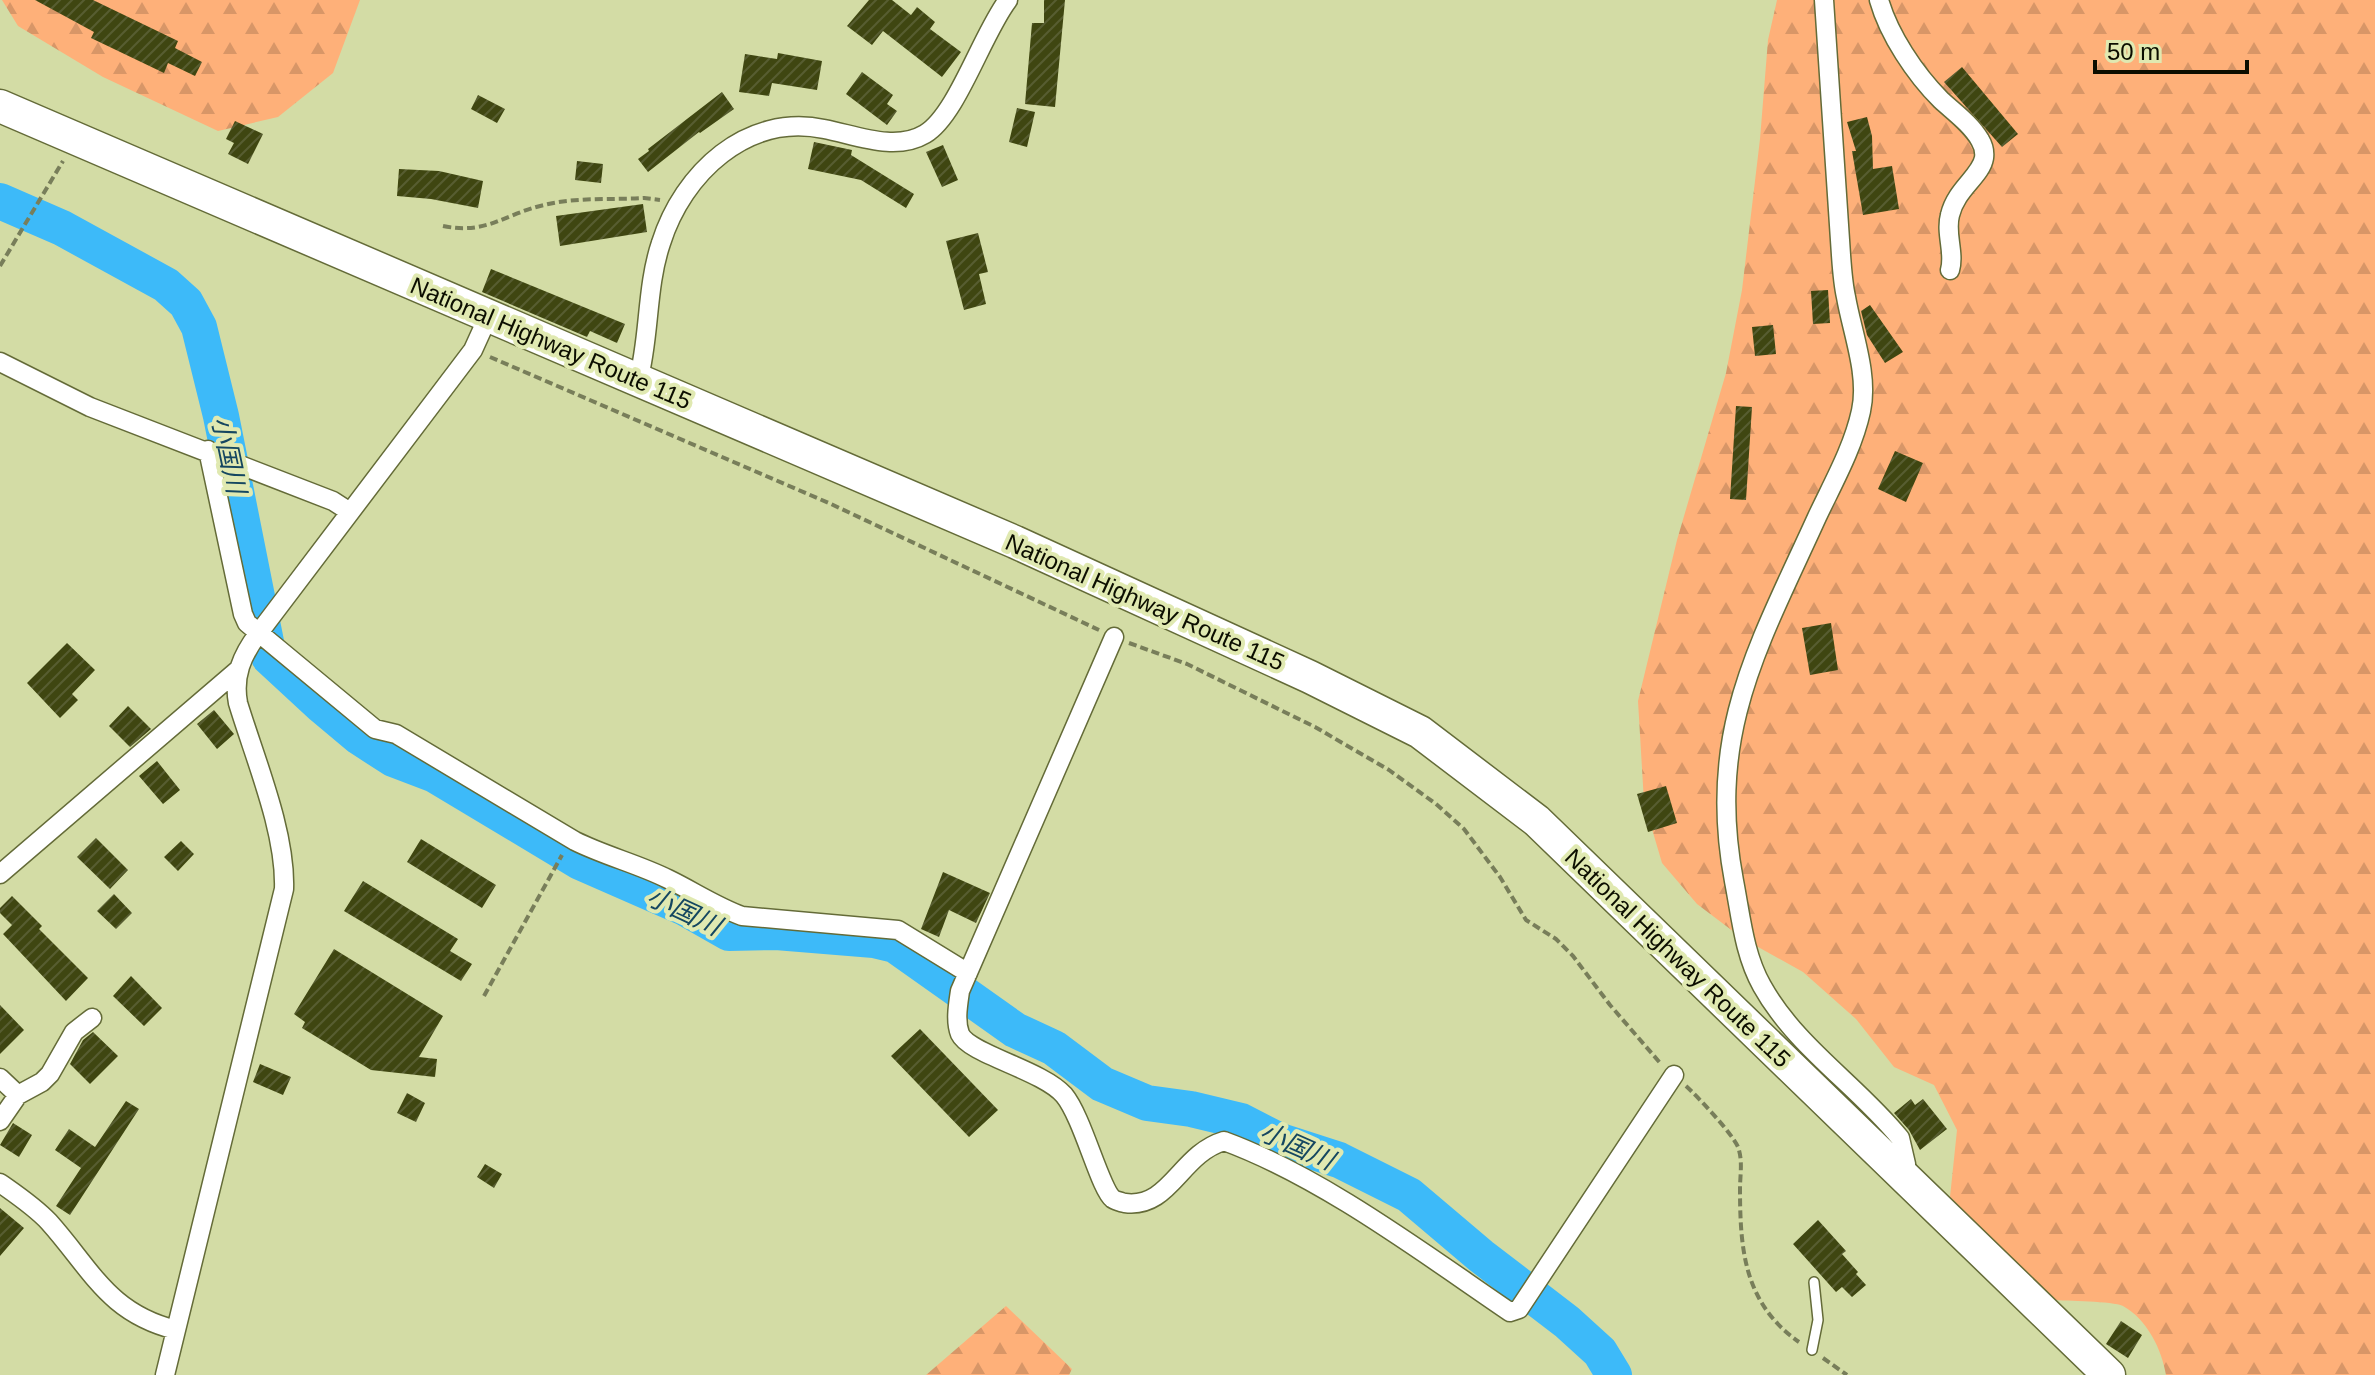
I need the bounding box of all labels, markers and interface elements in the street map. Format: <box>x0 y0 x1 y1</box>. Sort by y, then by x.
scale bar <box>2095 24 2247 74</box>
text: 50 m <box>2107 38 2160 65</box>
street label: National Highway Route 115 <box>407 271 695 415</box>
water label: 小国川 <box>206 414 252 499</box>
street label: National Highway Route 115 <box>1001 528 1289 676</box>
street label: National Highway Route 115 <box>1560 843 1796 1073</box>
water label: 小国川 <box>642 881 728 942</box>
water label: 小国川 <box>1255 1116 1341 1177</box>

